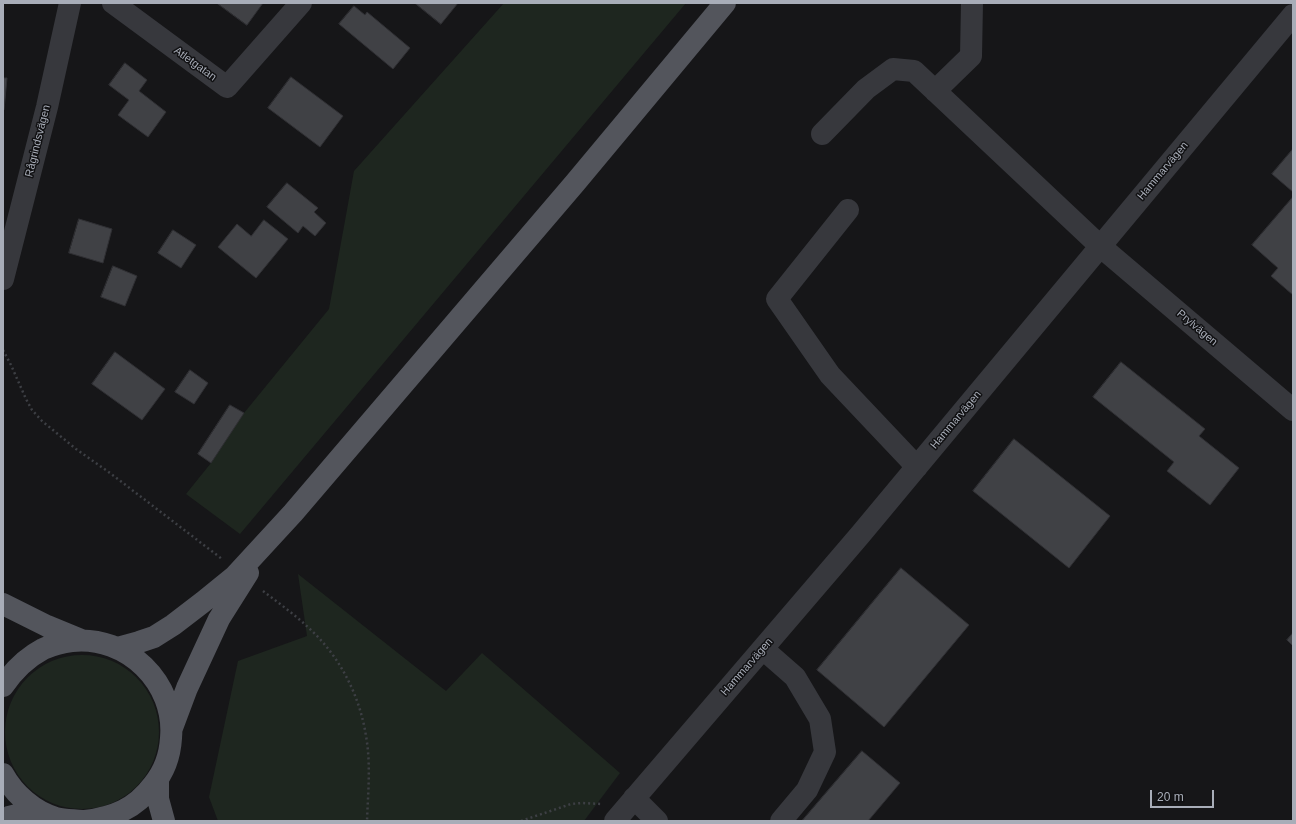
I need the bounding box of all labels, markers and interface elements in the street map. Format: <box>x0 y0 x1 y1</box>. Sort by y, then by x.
street label: Atletgatan <box>171 44 219 84</box>
street label: Rågrindsvägen <box>23 104 53 178</box>
street label: Hammarvägen <box>1135 139 1191 203</box>
street label: Prylvägen <box>1174 307 1220 349</box>
street label: Hammarvägen <box>928 388 984 452</box>
street label: Hammarvägen <box>718 635 776 699</box>
scale bar <box>1152 782 1216 808</box>
text: 20 m <box>1157 790 1184 804</box>

